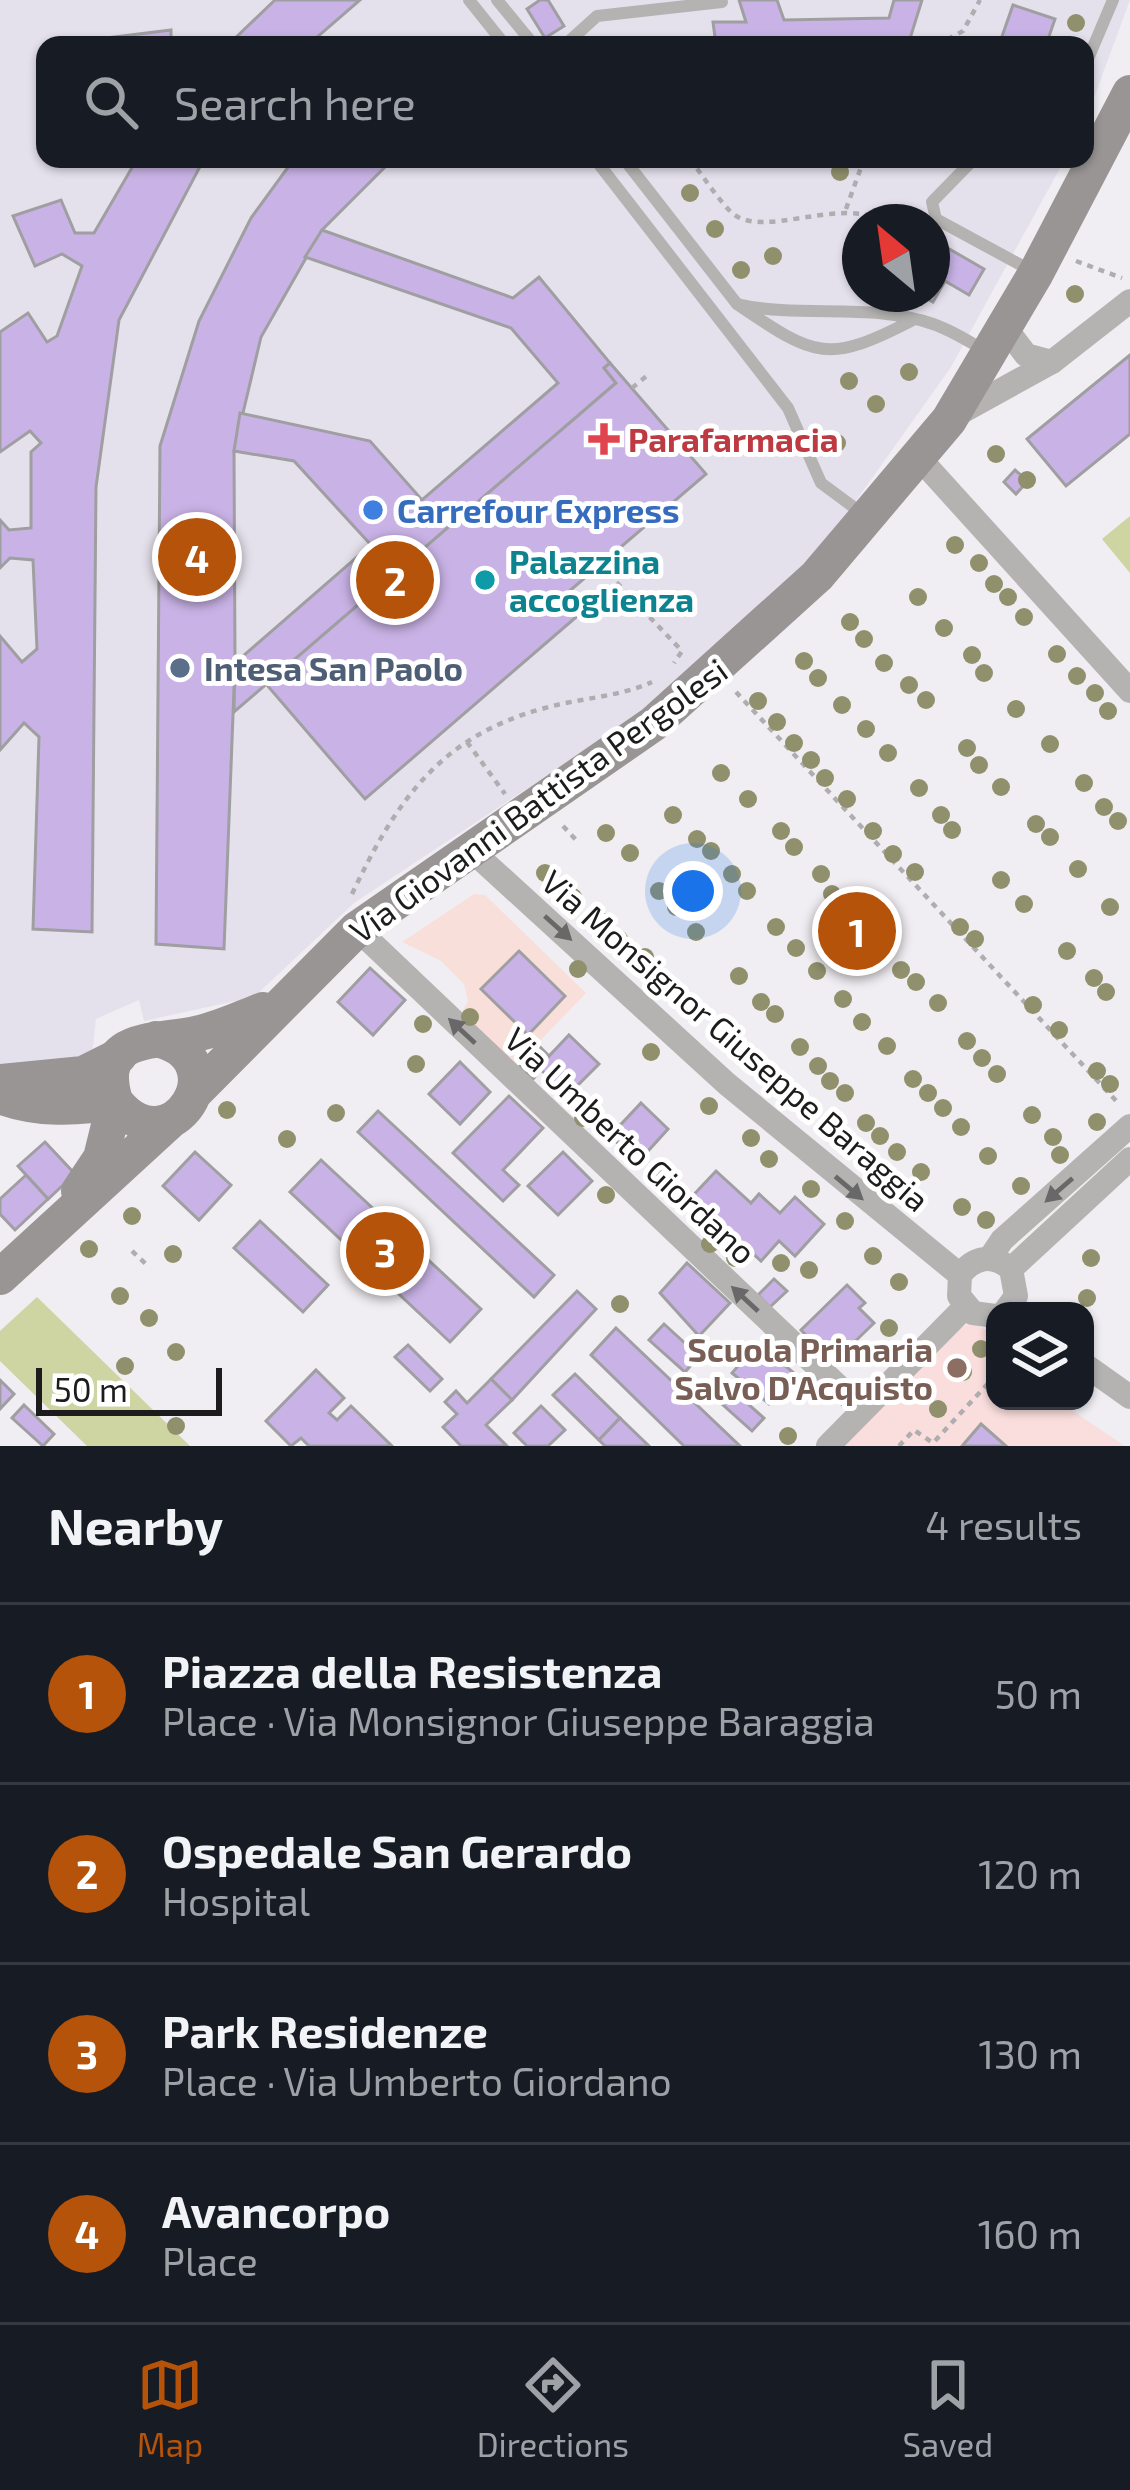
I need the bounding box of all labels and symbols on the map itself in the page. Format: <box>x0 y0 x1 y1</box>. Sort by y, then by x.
north arrow <box>842 204 950 312</box>
place label: Parafarmacia <box>628 419 839 459</box>
marker: Parafarmacia <box>591 426 617 452</box>
place label: Carrefour Express <box>397 490 680 530</box>
marker: Carrefour Express <box>360 497 386 523</box>
pin: 4 <box>158 512 236 602</box>
pin: 2 <box>356 535 434 625</box>
place label: Palazzina accoglienza <box>509 541 694 619</box>
marker: Palazzina accoglienza <box>472 567 498 593</box>
place label: Intesa San Paolo <box>204 648 463 688</box>
street label: Via Giovanni Battista Pergolesi <box>341 650 735 950</box>
marker: Intesa San Paolo <box>167 655 193 681</box>
street label: Via Monsignor Giuseppe Baraggia <box>534 861 938 1219</box>
your location <box>663 861 723 921</box>
pin: 1 <box>818 886 896 976</box>
one-way arrow <box>543 914 572 941</box>
one-way arrow <box>447 1018 476 1045</box>
street label: Via Umberto Giordano <box>497 1018 765 1272</box>
one-way arrow <box>833 1174 864 1200</box>
one-way arrow <box>1044 1177 1074 1203</box>
pin: 3 <box>346 1206 424 1296</box>
one-way arrow <box>731 1286 760 1313</box>
place label: Scuola Primaria Salvo D'Acquisto <box>675 1329 933 1407</box>
marker: Scuola Primaria Salvo D'Acquisto <box>944 1355 970 1381</box>
scale bar <box>36 1362 222 1415</box>

